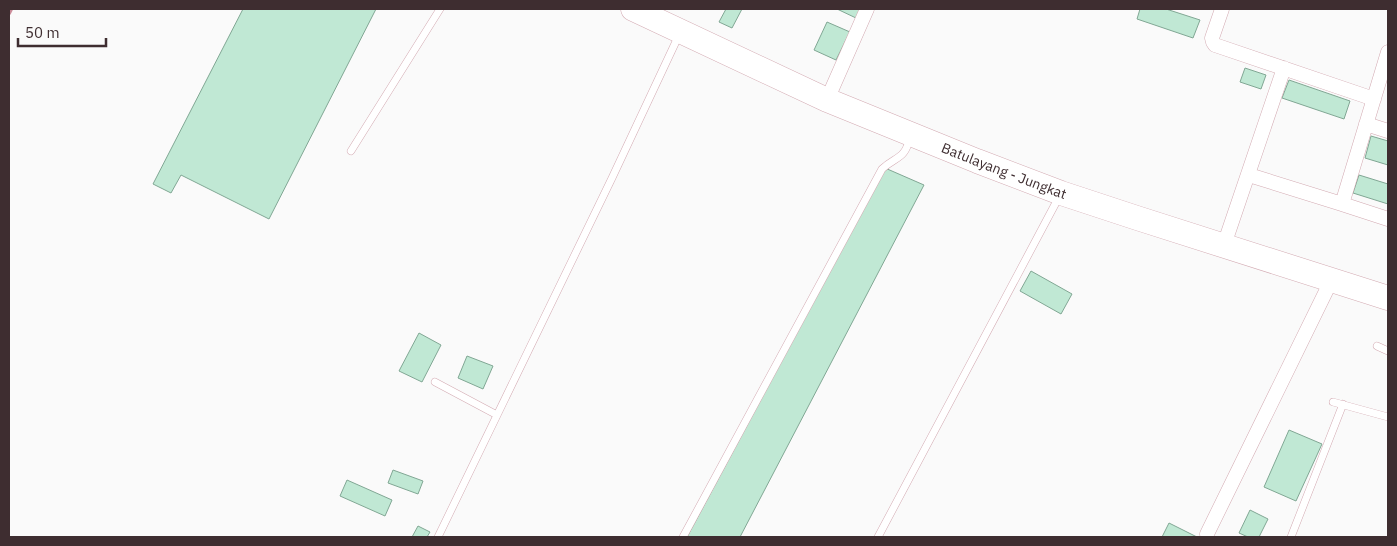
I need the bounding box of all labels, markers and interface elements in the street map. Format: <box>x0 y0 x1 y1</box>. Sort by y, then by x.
scale bar <box>18 15 105 47</box>
text: 50 m <box>25 23 60 42</box>
street label: Batulayang - Jungkat <box>939 139 1069 203</box>

